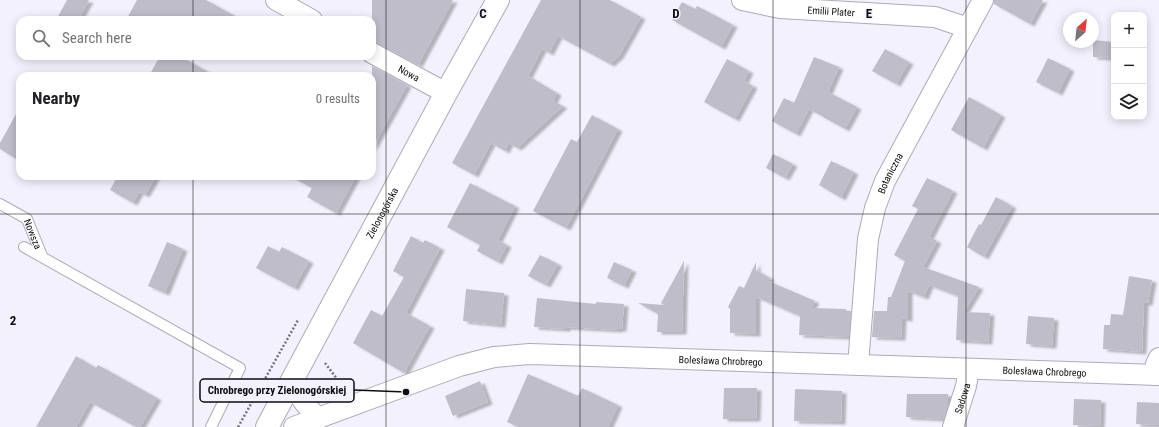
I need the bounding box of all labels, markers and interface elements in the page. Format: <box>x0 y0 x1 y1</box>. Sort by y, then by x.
street label: Emilii Plater <box>807 4 855 18</box>
text: C <box>479 6 487 21</box>
text: D <box>672 6 680 21</box>
text: E <box>866 6 873 21</box>
north arrow <box>1063 12 1099 48</box>
map controls <box>1111 12 1147 120</box>
button: + <box>1111 12 1147 48</box>
search box <box>16 16 376 60</box>
icon: search <box>30 27 52 49</box>
text: Search here <box>62 29 132 47</box>
button: − <box>1111 48 1147 84</box>
street label: Nowa <box>396 63 422 83</box>
button: layers <box>1111 84 1147 120</box>
text: Nearby <box>32 88 80 108</box>
text: 0 results <box>316 91 360 106</box>
street label: Botaniczna <box>875 151 905 195</box>
street label: Zielonogórska <box>364 185 400 240</box>
street label: Nowsza <box>22 217 44 251</box>
text: 2 <box>10 313 17 328</box>
street label: Bolesława Chrobrego <box>679 353 763 367</box>
street label: Bolesława Chrobrego <box>1002 364 1087 378</box>
callout: Chrobrego przy Zielonogórskiej <box>200 379 354 402</box>
street label: Sadowa <box>952 382 972 415</box>
text: Chrobrego przy Zielonogórskiej <box>208 384 347 397</box>

